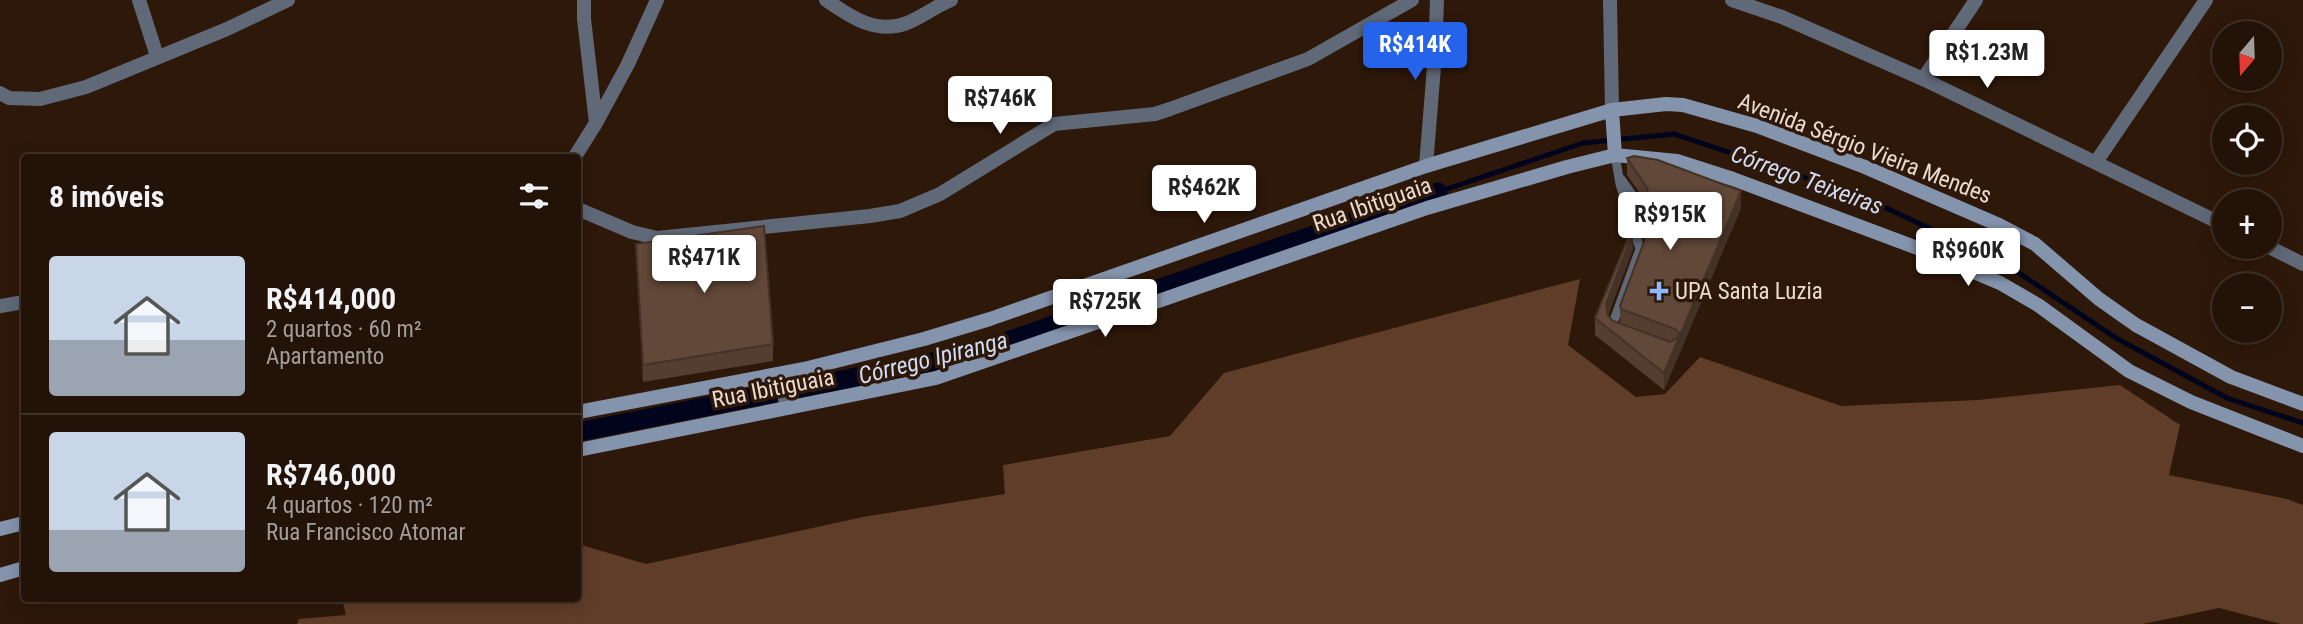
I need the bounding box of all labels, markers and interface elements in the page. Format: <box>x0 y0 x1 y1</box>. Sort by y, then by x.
north arrow <box>2212 21 2282 91</box>
map controls <box>2212 21 2282 343</box>
pin: R$414K <box>1358 22 1472 82</box>
text: R$414K <box>1379 31 1451 58</box>
pin: R$1.23M <box>1922 31 2052 90</box>
text: R$1.23M <box>1945 39 2029 66</box>
pin: R$746K <box>943 76 1057 136</box>
text: R$746K <box>964 85 1036 112</box>
street label: Avenida Sérgio Vieira Mendes <box>1734 88 1995 209</box>
button: locate <box>2212 105 2282 175</box>
water label: Córrego Teixeiras <box>1727 140 1887 220</box>
pin: R$462K <box>1147 166 1261 225</box>
street label: Rua Ibitiguaia <box>1309 172 1435 237</box>
text: R$462K <box>1168 174 1240 201</box>
icon: filters <box>515 177 553 215</box>
text: 8 imóveis <box>49 179 164 214</box>
button: + <box>2212 189 2282 259</box>
pin: R$915K <box>1613 192 1727 252</box>
text: R$915K <box>1634 201 1706 228</box>
pin: R$960K <box>1911 229 2025 288</box>
pin: R$471K <box>647 236 761 295</box>
text: R$960K <box>1932 237 2004 264</box>
text: R$471K <box>668 244 740 271</box>
button: − <box>2212 273 2282 343</box>
place label: UPA Santa Luzia <box>1675 278 1823 305</box>
pin: R$725K <box>1048 280 1162 339</box>
text: R$414,000 <box>266 281 396 316</box>
marker: UPA Santa Luzia <box>1649 281 1669 301</box>
icon: home <box>105 284 189 368</box>
text: R$725K <box>1069 288 1141 315</box>
text: 2 quartos · 60 m² <box>266 316 422 343</box>
water label: Córrego Ipiranga <box>856 326 1010 390</box>
text: Apartamento <box>266 343 384 370</box>
street label: Rua Ibitiguaia <box>710 363 836 414</box>
text: R$746,000 <box>266 457 396 492</box>
icon: home <box>105 460 189 544</box>
text: 4 quartos · 120 m² <box>266 492 433 519</box>
text: Rua Francisco Atomar <box>266 519 466 546</box>

